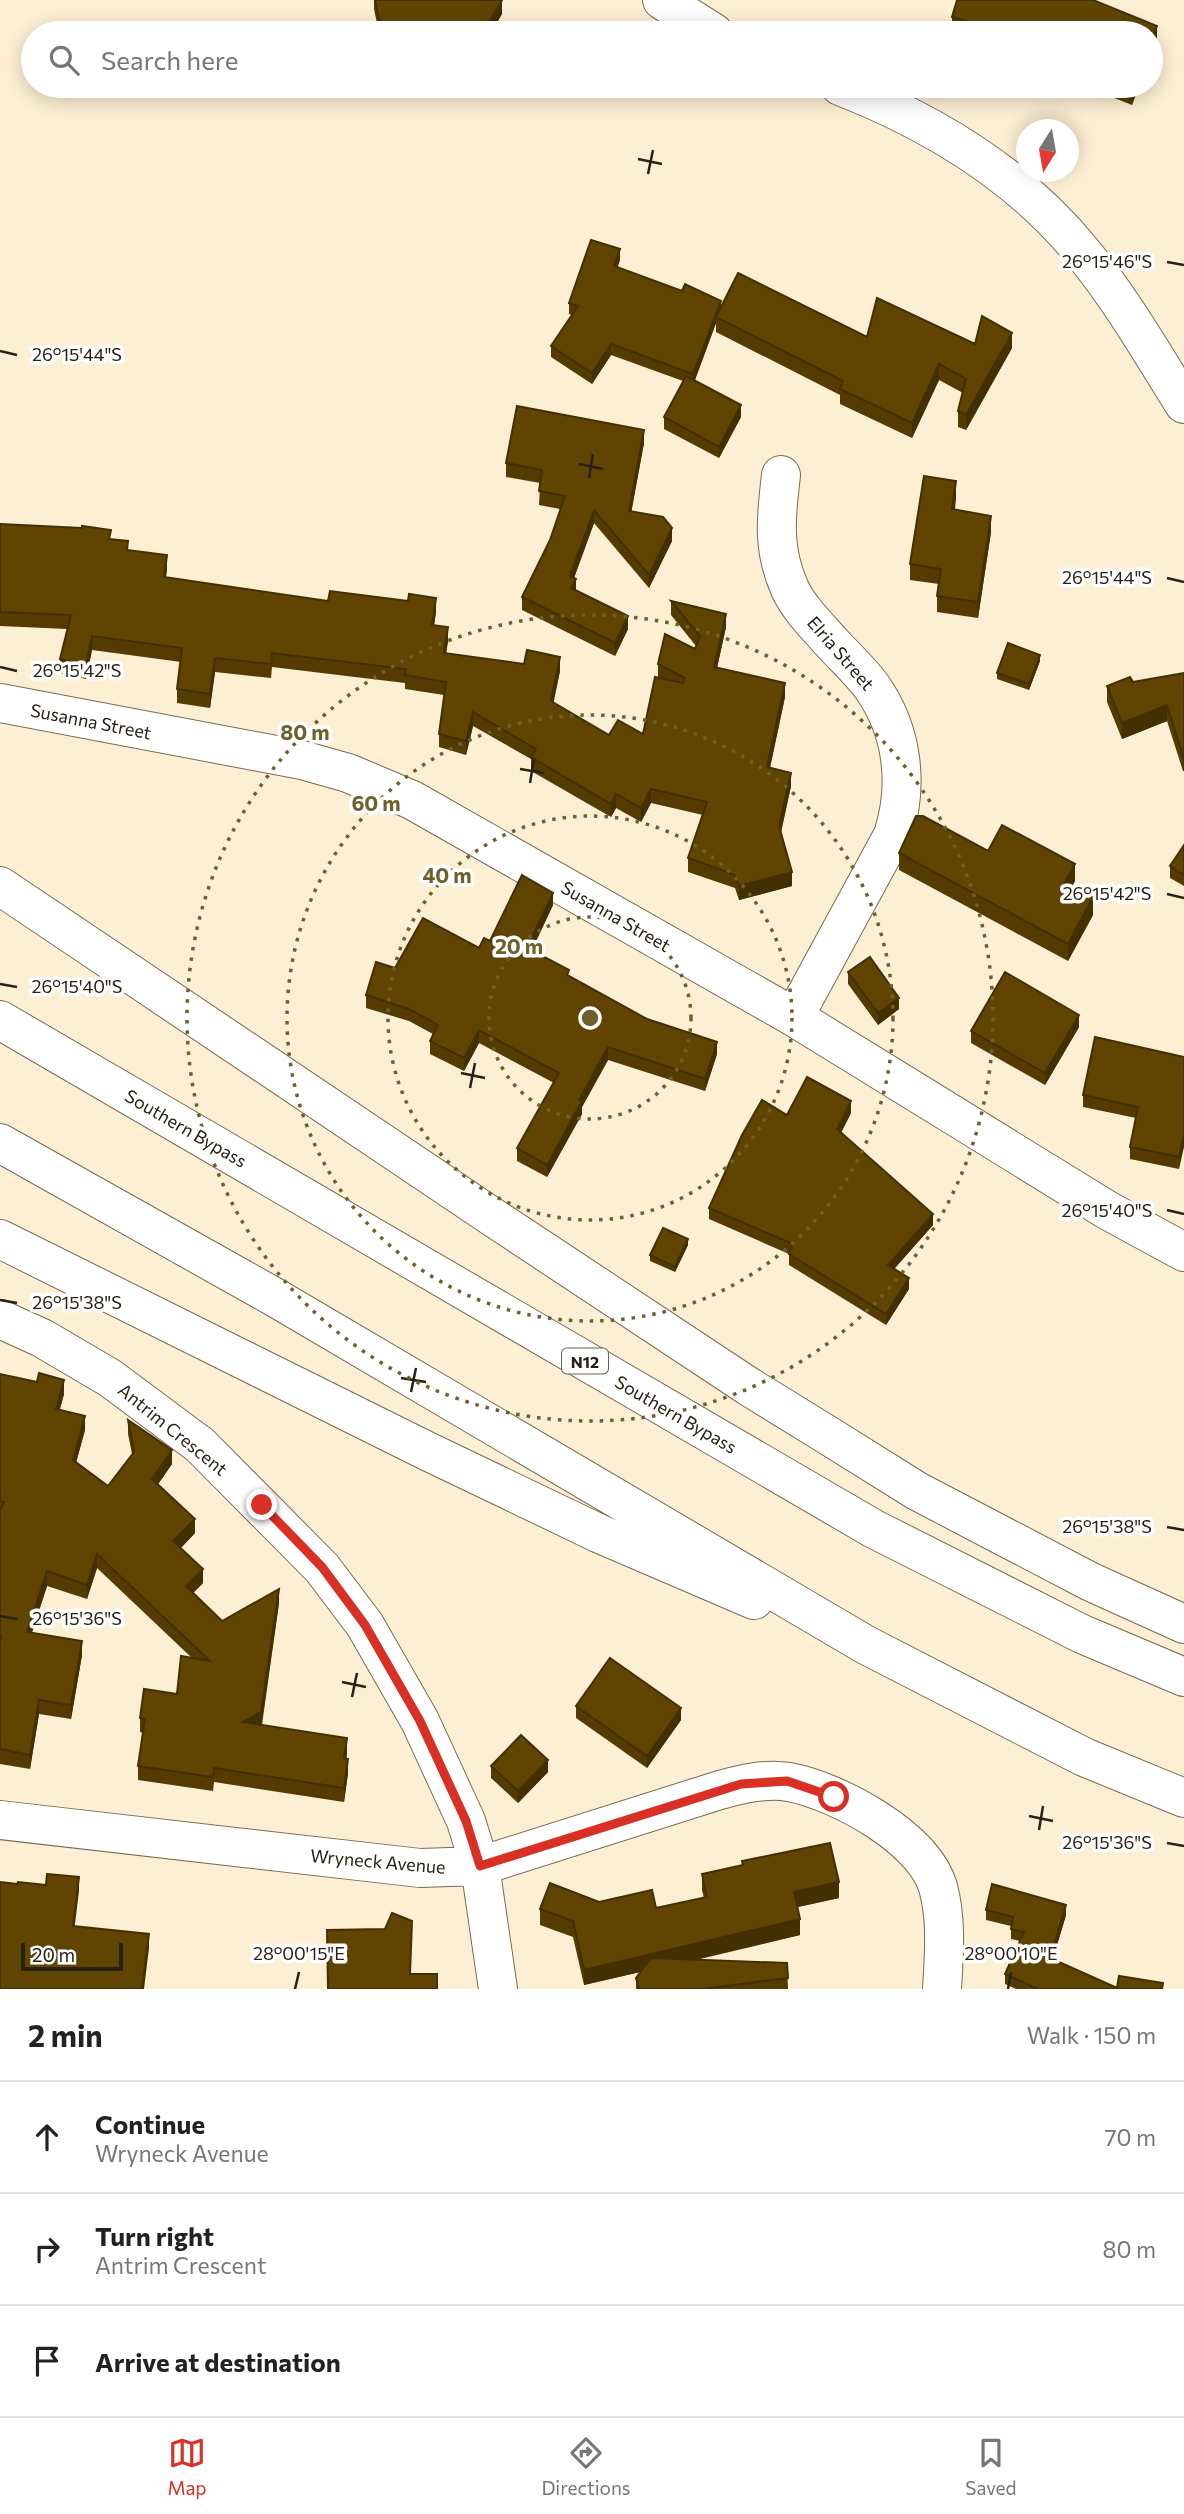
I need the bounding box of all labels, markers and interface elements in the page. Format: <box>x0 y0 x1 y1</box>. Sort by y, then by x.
search box <box>21 21 1163 98</box>
icon: search <box>45 41 83 79</box>
text: Search here <box>101 44 239 75</box>
north arrow <box>1016 119 1079 182</box>
text: 26°15'46"S <box>1062 250 1152 272</box>
text: 26°15'44"S <box>32 343 122 365</box>
text: 26°15'44"S <box>1062 566 1152 588</box>
street label: Elria Street <box>803 612 879 694</box>
text: 26°15'42"S <box>33 659 121 681</box>
street label: Susanna Street <box>29 699 153 743</box>
text: 80 m <box>280 719 330 744</box>
text: 60 m <box>351 790 401 815</box>
text: 40 m <box>422 862 472 887</box>
street label: Susanna Street <box>557 876 675 956</box>
text: 26°15'42"S <box>1063 882 1151 904</box>
text: 20 m <box>495 933 543 958</box>
text: 26°15'40"S <box>32 975 122 997</box>
centre of rings <box>578 1006 602 1030</box>
street label: Southern Bypass <box>121 1084 251 1172</box>
text: 26°15'40"S <box>1062 1199 1152 1221</box>
text: 26°15'38"S <box>32 1291 122 1313</box>
road number: N12 <box>562 1348 608 1373</box>
street label: Southern Bypass <box>611 1370 741 1458</box>
street label: Antrim Crescent <box>114 1378 232 1480</box>
route end <box>246 1489 277 1520</box>
text: 26°15'38"S <box>1062 1515 1152 1537</box>
text: 26°15'36"S <box>32 1607 122 1629</box>
route start <box>818 1781 849 1812</box>
text: 26°15'36"S <box>1062 1831 1152 1853</box>
street label: Wryneck Avenue <box>309 1844 447 1878</box>
scale bar <box>21 1940 122 1972</box>
text: 28°00'15"E <box>253 1942 345 1964</box>
text: 28°00'10"E <box>964 1942 1058 1964</box>
text: 20 m <box>32 1943 75 1966</box>
text: 2 min <box>28 2016 103 2053</box>
text: Walk · 150 m <box>1027 2021 1156 2049</box>
text: Continue <box>95 2108 205 2139</box>
icon: ahead <box>28 2118 66 2156</box>
text: 70 m <box>1104 2123 1156 2151</box>
text: Wryneck Avenue <box>95 2139 269 2167</box>
text: Turn right <box>95 2220 214 2251</box>
icon: right <box>28 2230 66 2268</box>
text: 80 m <box>1103 2235 1156 2263</box>
text: Antrim Crescent <box>95 2251 266 2279</box>
icon: arrive <box>28 2342 66 2380</box>
text: Arrive at destination <box>95 2346 341 2377</box>
tab: Map <box>167 2434 207 2499</box>
tab: Directions <box>541 2434 631 2499</box>
tab: Saved <box>965 2434 1017 2499</box>

